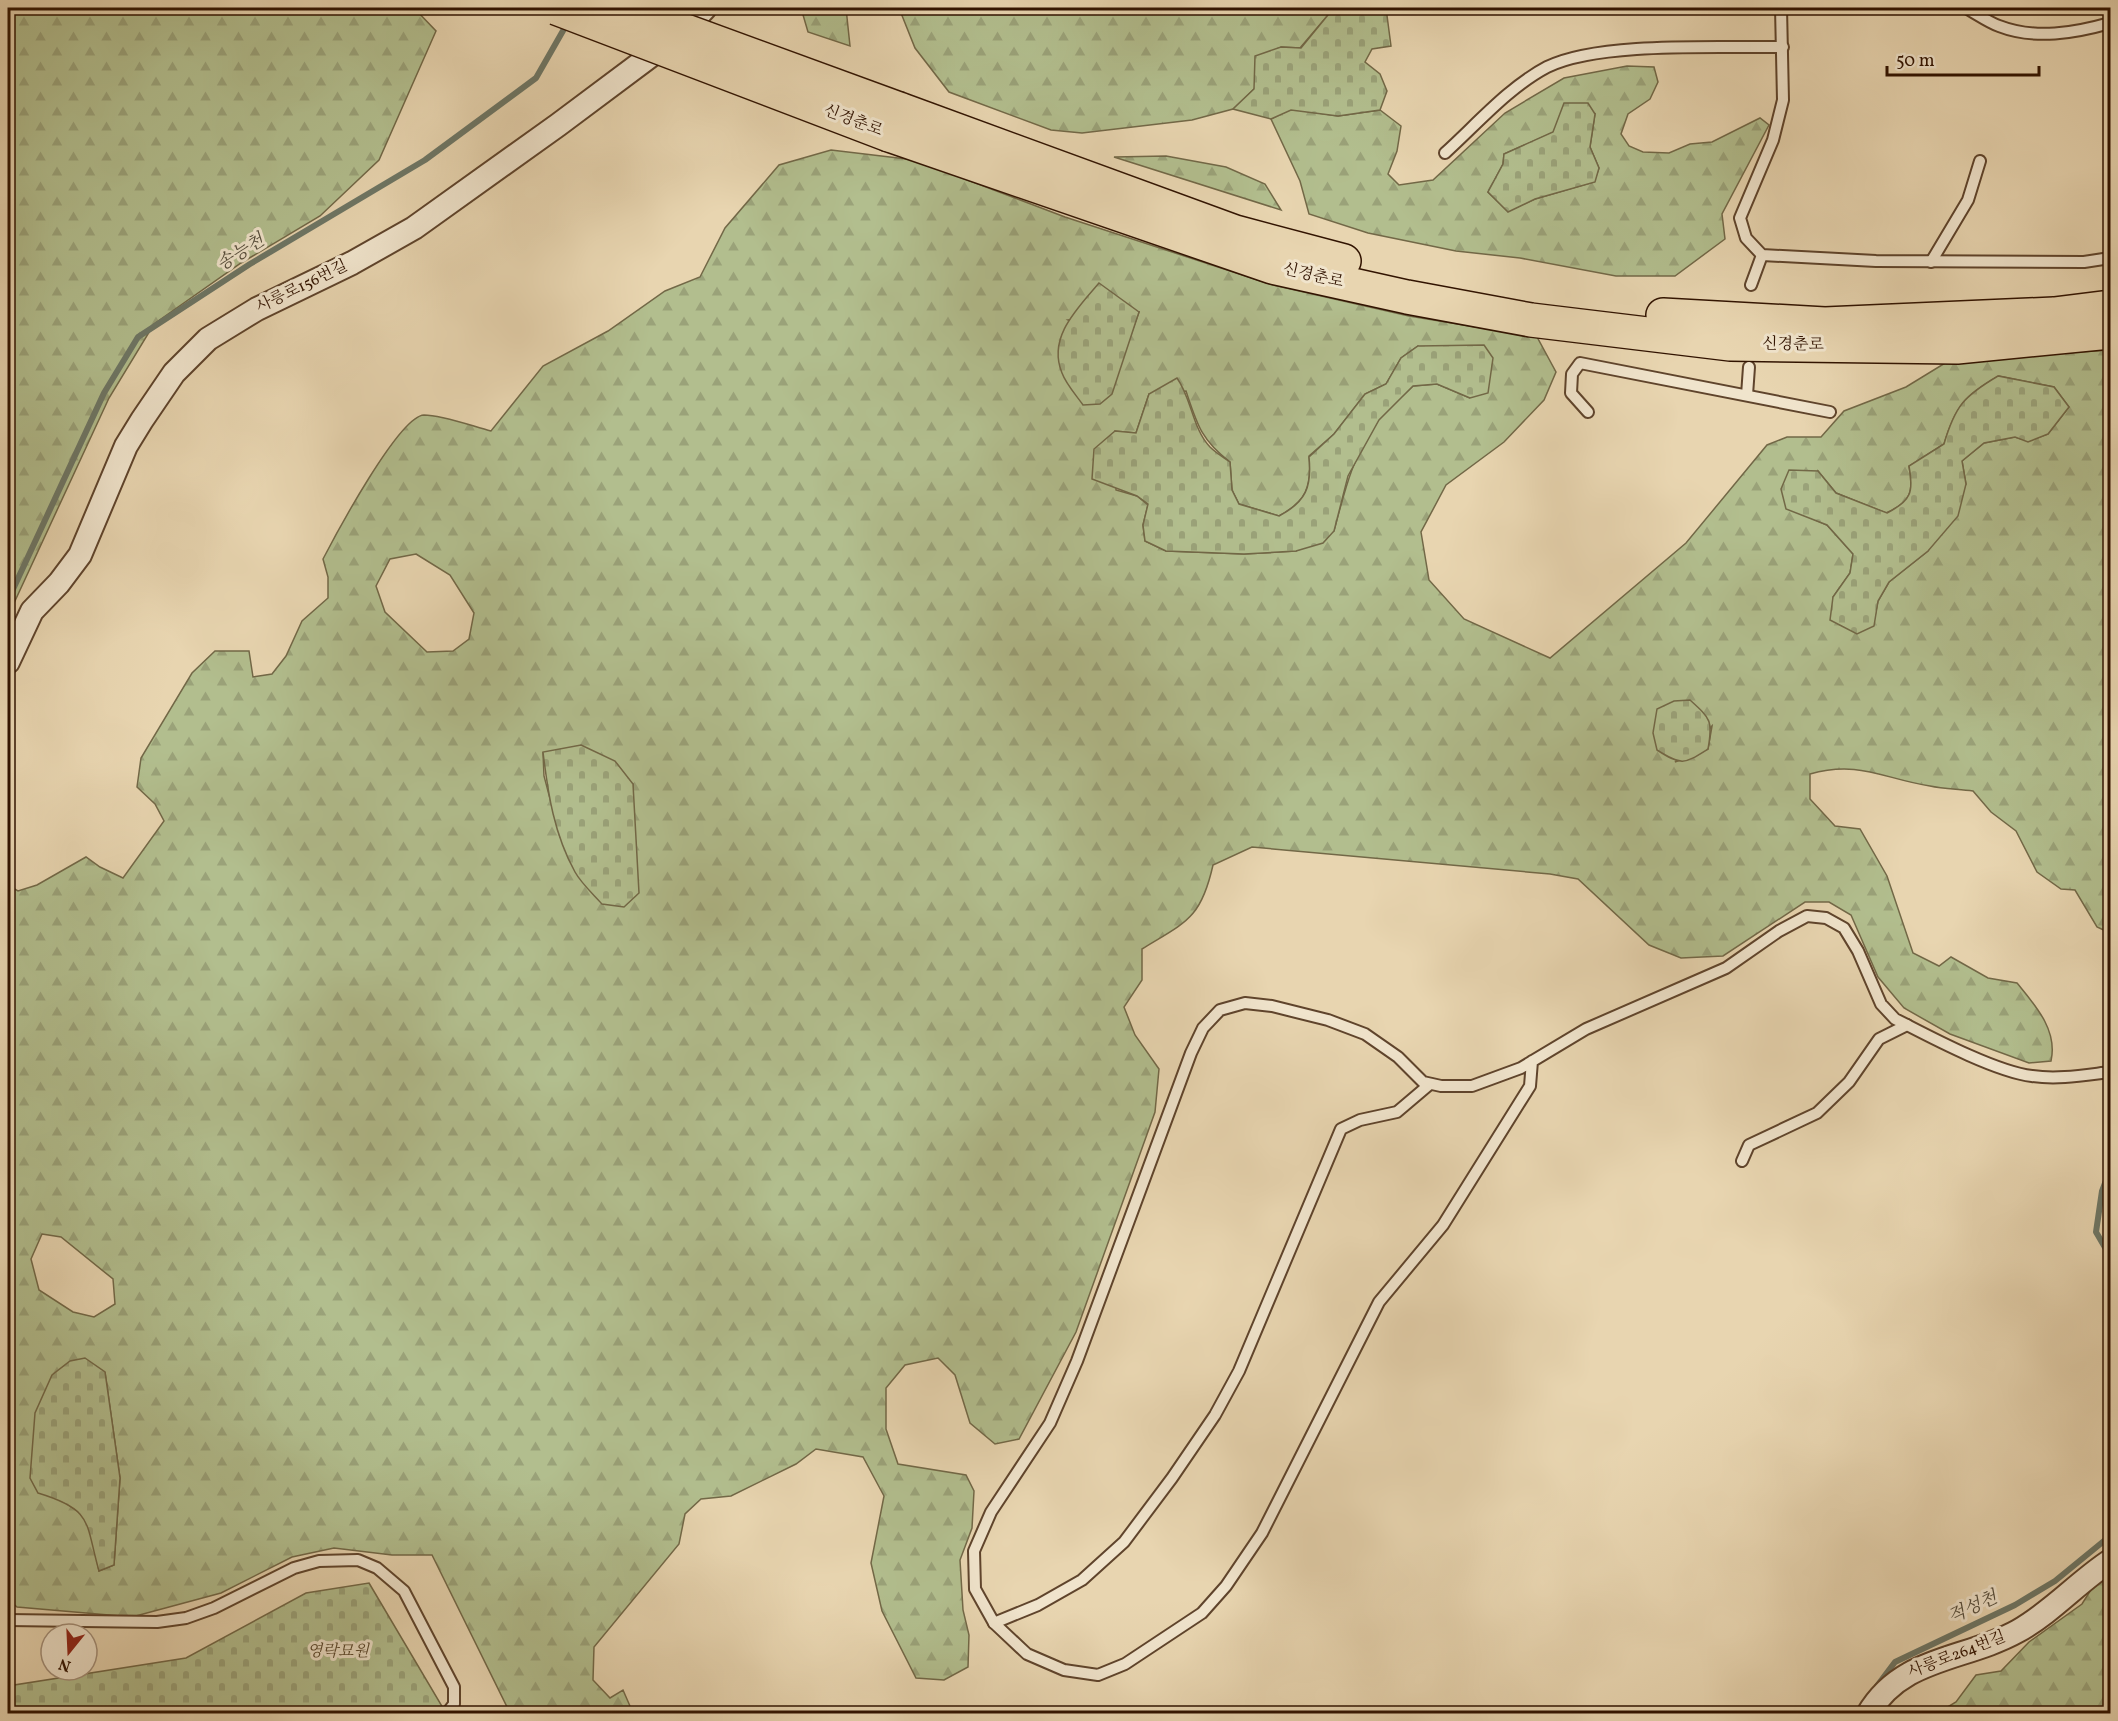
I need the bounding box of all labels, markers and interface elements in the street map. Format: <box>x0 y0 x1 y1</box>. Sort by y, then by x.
scale bar <box>1887 39 2038 77</box>
text: 50 m <box>1896 49 1935 74</box>
street label: 신경춘로 <box>820 100 886 143</box>
water label: 송능천 <box>212 228 271 277</box>
street label: 사릉로156번길 <box>253 255 351 319</box>
street label: 신경춘로 <box>1280 258 1346 294</box>
street label: 신경춘로 <box>1762 333 1825 357</box>
water label: 적성천 <box>1944 1585 2003 1630</box>
north arrow <box>39 1622 99 1682</box>
street label: 사릉로264번길 <box>1905 1626 2009 1684</box>
park label: 영락묘원 <box>307 1641 370 1663</box>
text: N <box>56 1652 74 1677</box>

